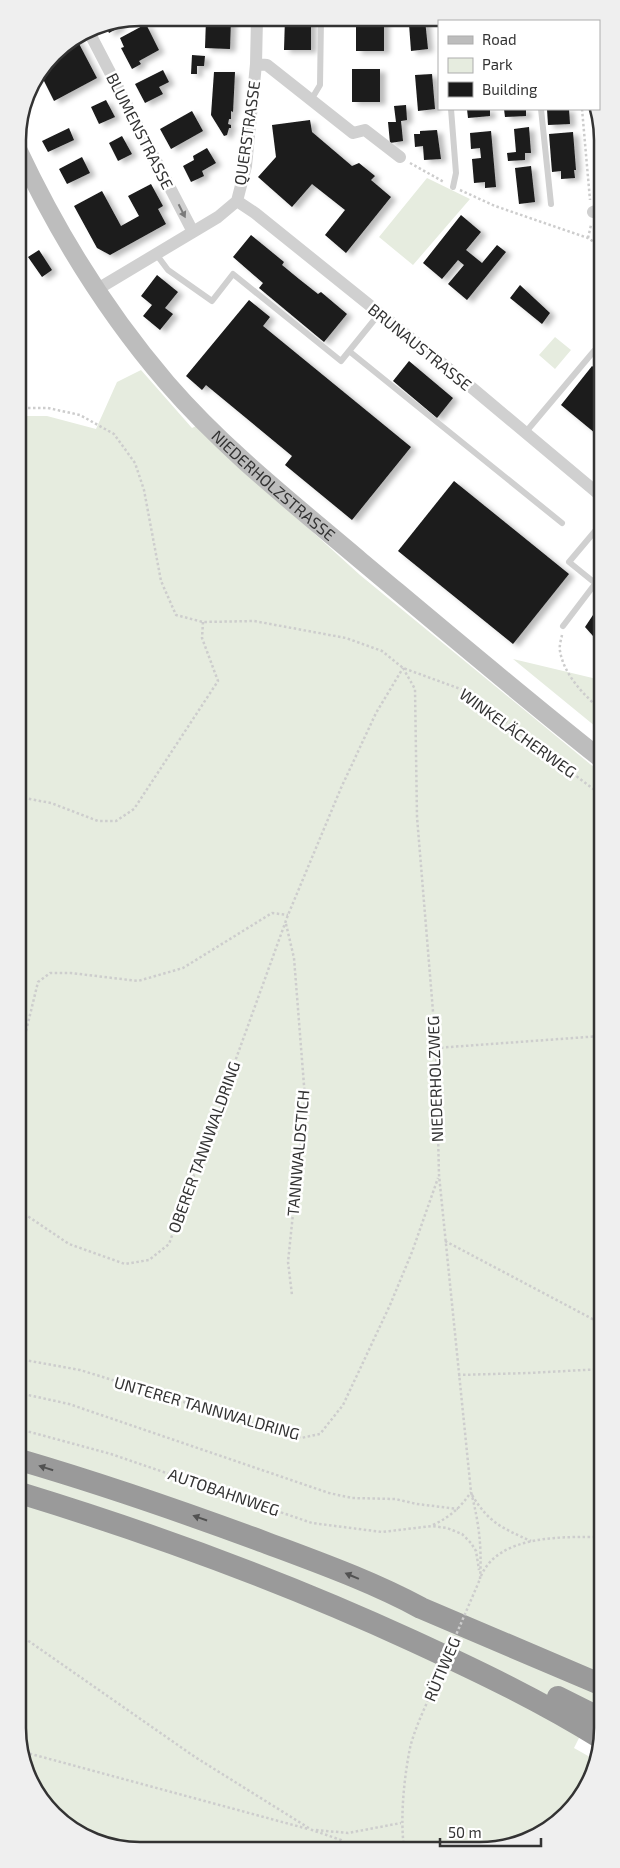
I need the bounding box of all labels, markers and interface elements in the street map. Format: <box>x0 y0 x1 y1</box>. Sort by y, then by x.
legend <box>438 20 600 110</box>
text: Road <box>482 30 517 48</box>
text: Park <box>482 55 513 73</box>
street label: BLUMENSTRASSE <box>103 70 178 192</box>
street label: QUERSTRASSE <box>230 79 264 186</box>
text: Building <box>482 80 538 98</box>
one-way arrow <box>178 204 186 218</box>
street label: BRUNAUSTRASSE <box>365 299 476 394</box>
street label: NIEDERHOLZSTRASSE <box>208 426 339 544</box>
street label: WINKELÄCHERWEG <box>456 684 580 781</box>
street label: NIEDERHOLZWEG <box>423 1015 446 1143</box>
street label: OBERER TANNWALDRING <box>164 1058 243 1235</box>
street label: TANNWALDSTICH <box>283 1089 312 1217</box>
street label: UNTERER TANNWALDRING <box>112 1372 302 1443</box>
one-way arrow <box>38 1464 53 1472</box>
street label: AUTOBAHNWEG <box>166 1464 282 1519</box>
one-way arrow <box>192 1514 207 1522</box>
one-way arrow <box>344 1572 359 1580</box>
street label: RÜTIWEG <box>419 1634 464 1704</box>
scale bar <box>440 1816 541 1848</box>
text: 50 m <box>448 1823 482 1841</box>

